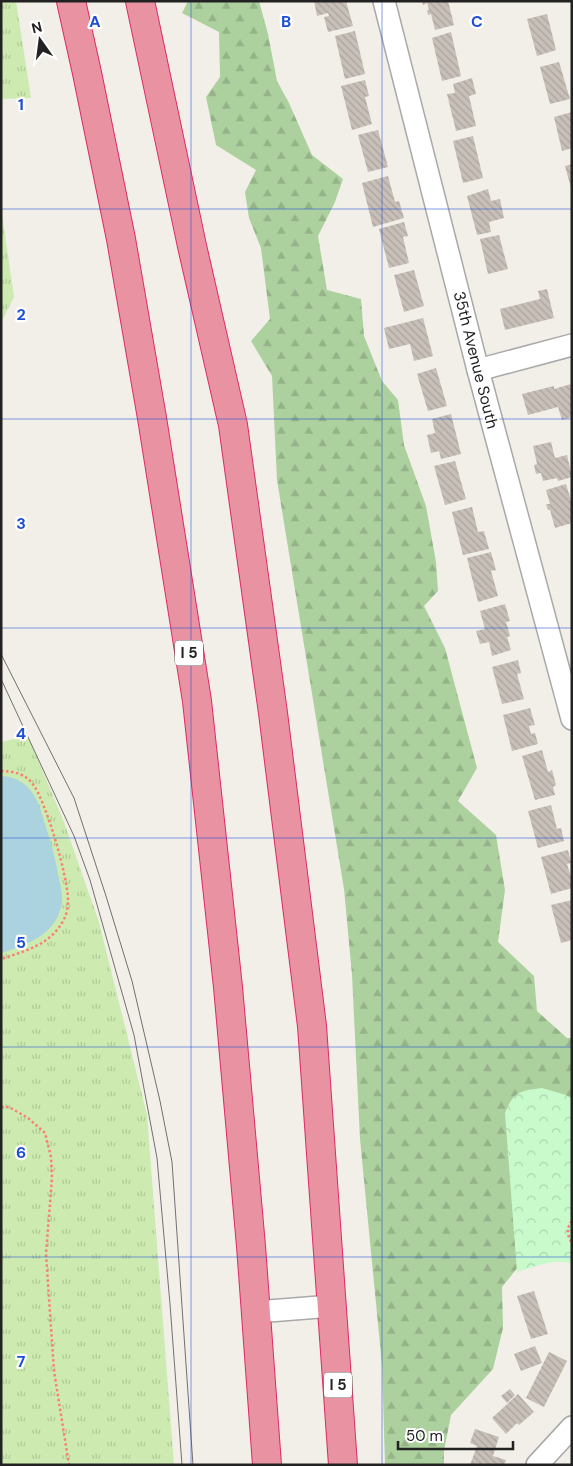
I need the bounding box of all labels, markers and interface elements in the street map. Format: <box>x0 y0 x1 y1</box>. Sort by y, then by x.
text: A <box>89 11 101 32</box>
text: B <box>281 11 291 32</box>
text: C <box>471 11 483 32</box>
north arrow <box>15 15 65 65</box>
text: N <box>30 17 44 37</box>
text: 1 <box>18 94 24 115</box>
street label: 35th Avenue South <box>449 289 503 431</box>
text: 2 <box>16 304 26 325</box>
text: 3 <box>16 513 26 534</box>
road number: I 5 <box>175 640 203 666</box>
text: 4 <box>16 723 26 744</box>
text: 5 <box>16 932 26 953</box>
text: 6 <box>16 1142 26 1163</box>
text: 7 <box>17 1351 26 1372</box>
road number: I 5 <box>324 1372 352 1398</box>
scale bar <box>398 1418 513 1450</box>
text: 50 m <box>406 1426 443 1446</box>

